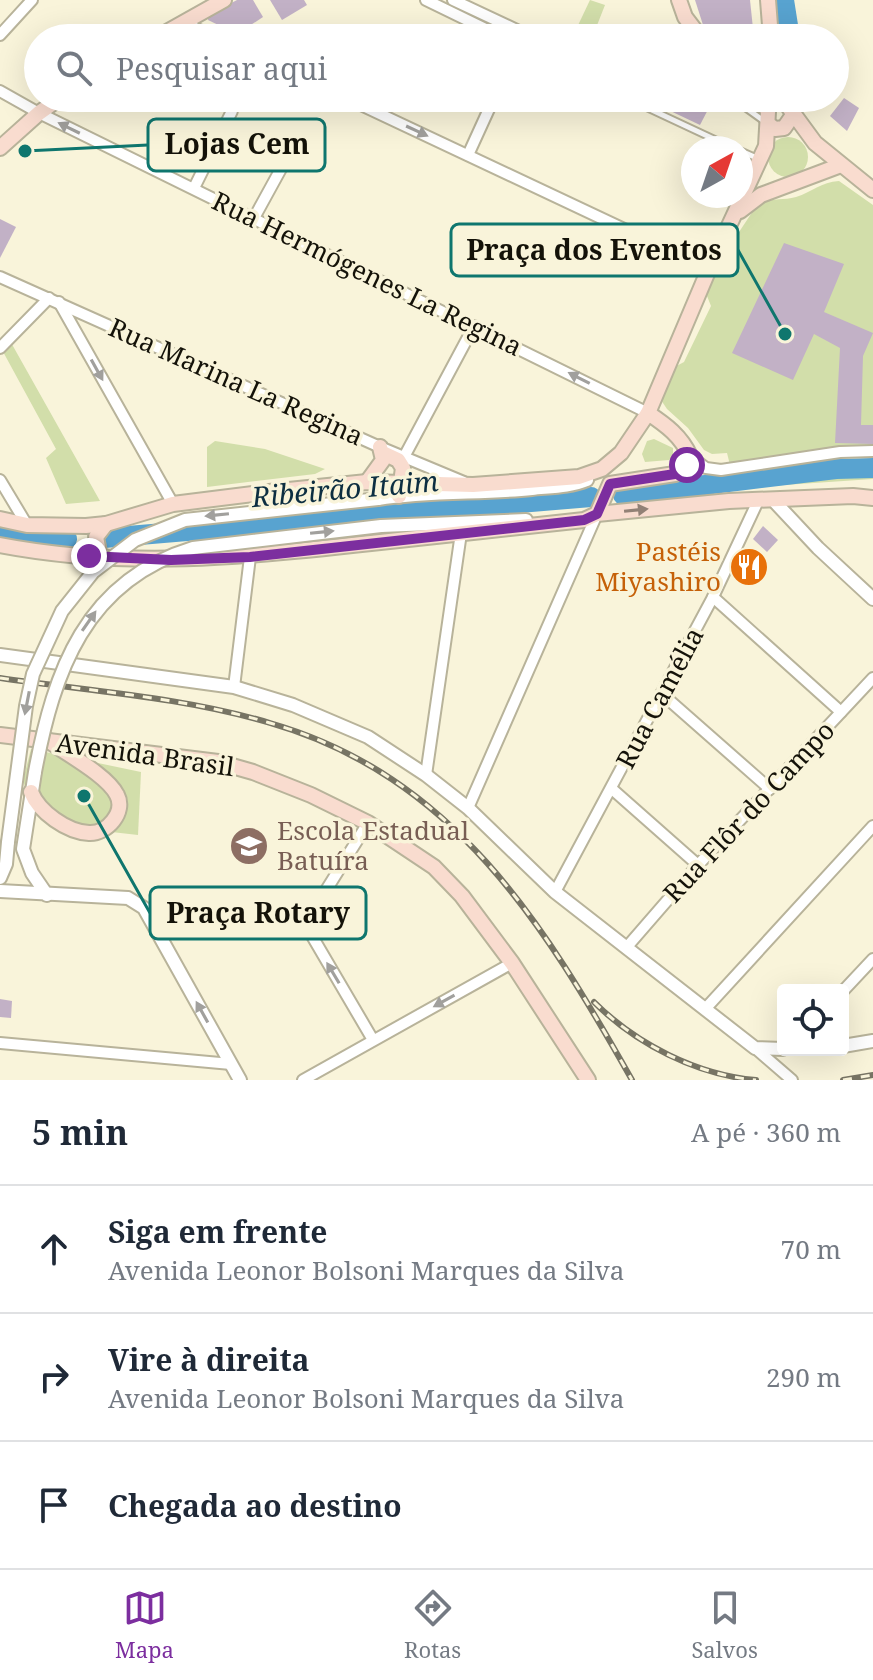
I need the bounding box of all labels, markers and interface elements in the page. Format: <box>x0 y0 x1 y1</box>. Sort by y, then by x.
search box <box>24 24 849 112</box>
icon: search <box>52 46 96 90</box>
text: Pesquisar aqui <box>116 48 327 89</box>
callout: Lojas Cem <box>148 119 325 171</box>
one-way arrow <box>57 121 81 135</box>
text: Lojas Cem <box>164 124 310 162</box>
one-way arrow <box>405 124 429 138</box>
north arrow <box>681 136 753 208</box>
street label: Rua Hermógenes La Regina <box>206 182 528 364</box>
callout: Praça dos Eventos <box>451 224 738 276</box>
text: Praça dos Eventos <box>466 230 722 268</box>
street label: Rua Marina La Regina <box>103 309 369 453</box>
one-way arrow <box>90 359 104 381</box>
one-way arrow <box>567 372 590 385</box>
route start <box>669 447 705 483</box>
water label: Ribeirão Itaim <box>249 461 440 515</box>
one-way arrow <box>623 504 648 517</box>
one-way arrow <box>204 508 229 521</box>
one-way arrow <box>310 526 335 539</box>
place label: Pastéis Miyashiro <box>595 533 721 599</box>
route end <box>71 538 107 574</box>
restaurant icon: Pastéis Miyashiro <box>728 546 770 588</box>
one-way arrow <box>81 611 96 632</box>
street label: Rua Camélia <box>607 621 711 774</box>
one-way arrow <box>20 691 33 716</box>
street label: Rua Flôr do Campo <box>655 713 842 910</box>
street label: Avenida Brasil <box>54 724 237 784</box>
place label: Escola Estadual Batuíra <box>277 812 469 878</box>
school or university icon: Escola Estadual Batuíra <box>228 825 270 867</box>
callout: Praça Rotary <box>150 887 366 939</box>
text: Praça Rotary <box>166 893 351 931</box>
one-way arrow <box>326 962 340 984</box>
map controls <box>777 984 849 1056</box>
button: locate <box>777 984 849 1056</box>
one-way arrow <box>433 994 455 1008</box>
one-way arrow <box>195 1000 209 1023</box>
text: 5 min <box>32 1109 128 1155</box>
text: A pé · 360 m <box>691 1114 841 1150</box>
text: Siga em frente <box>108 1211 327 1252</box>
icon: ahead <box>32 1227 76 1271</box>
text: 70 m <box>781 1231 841 1267</box>
text: Avenida Leonor Bolsoni Marques da Silva <box>108 1252 624 1288</box>
text: Vire à direita <box>108 1339 310 1380</box>
icon: right <box>32 1355 76 1399</box>
text: 290 m <box>766 1359 841 1395</box>
text: Avenida Leonor Bolsoni Marques da Silva <box>108 1380 624 1416</box>
icon: arrive <box>32 1483 76 1527</box>
text: Chegada ao destino <box>108 1485 402 1526</box>
tab: Mapa <box>115 1586 174 1664</box>
tab: Rotas <box>404 1586 461 1664</box>
tab: Salvos <box>691 1586 758 1664</box>

